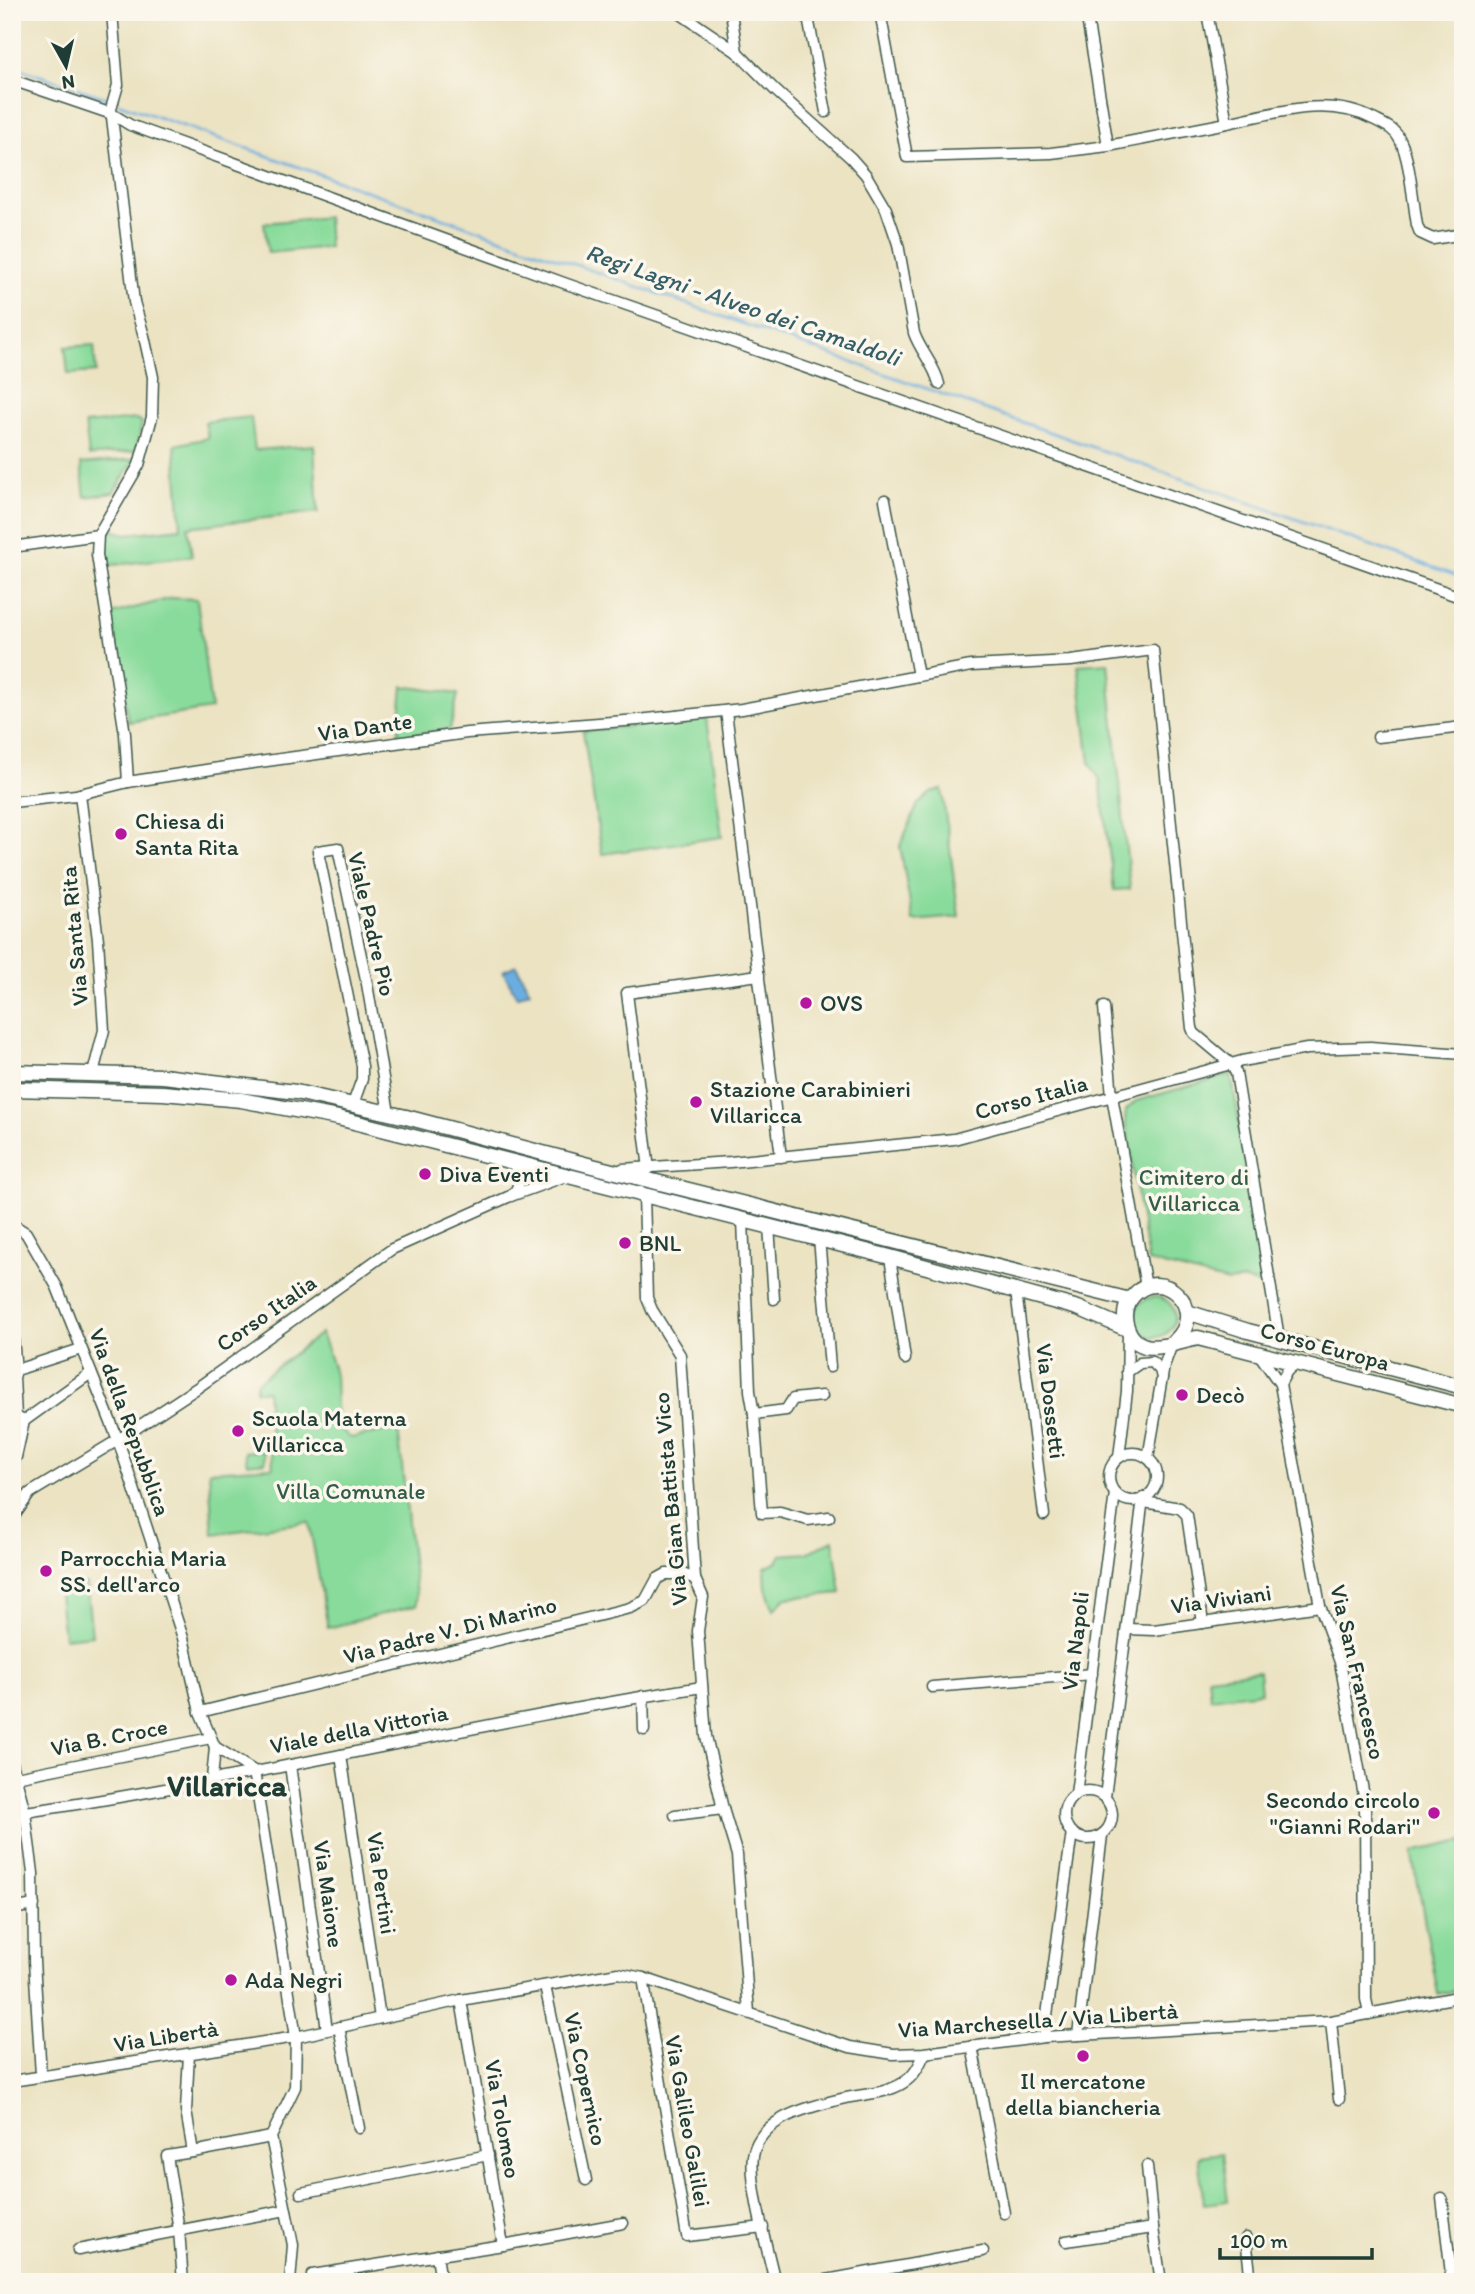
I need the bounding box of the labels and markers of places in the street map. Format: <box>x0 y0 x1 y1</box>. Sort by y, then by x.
place label: Chiesa di Santa Rita <box>135 807 239 861</box>
marker: Chiesa di Santa Rita <box>113 826 129 842</box>
place label: OVS <box>820 989 863 1017</box>
marker: OVS <box>798 995 814 1011</box>
place label: Stazione Carabinieri Villaricca <box>710 1075 911 1129</box>
marker: Stazione Carabinieri Villaricca <box>688 1094 704 1110</box>
place label: Diva Eventi <box>439 1160 549 1188</box>
marker: Diva Eventi <box>417 1166 433 1182</box>
place label: BNL <box>639 1229 681 1257</box>
marker: BNL <box>617 1235 633 1251</box>
place label: Decò <box>1196 1381 1245 1409</box>
marker: Decò <box>1174 1387 1190 1403</box>
place label: Scuola Materna Villaricca <box>252 1404 407 1458</box>
marker: Scuola Materna Villaricca <box>230 1423 246 1439</box>
place label: Parrocchia Maria SS. dell'arco <box>60 1544 227 1598</box>
marker: Parrocchia Maria SS. dell'arco <box>38 1563 54 1579</box>
place label: Secondo circolo "Gianni Rodari" <box>1266 1786 1420 1840</box>
marker: Secondo circolo "Gianni Rodari" <box>1426 1805 1442 1821</box>
place label: Ada Negri <box>245 1966 343 1994</box>
marker: Ada Negri <box>223 1972 239 1988</box>
marker: Il mercatone della biancheria <box>1075 2048 1091 2064</box>
place label: Il mercatone della biancheria <box>1005 2067 1161 2121</box>

